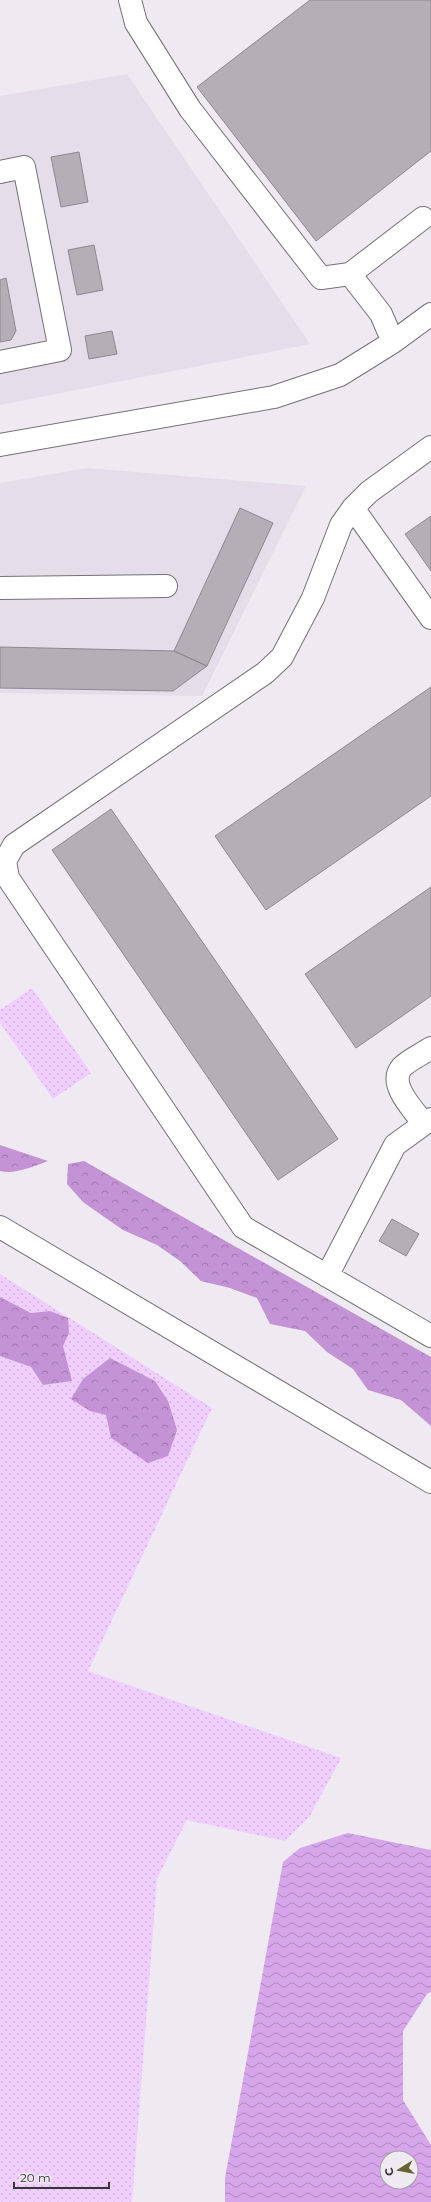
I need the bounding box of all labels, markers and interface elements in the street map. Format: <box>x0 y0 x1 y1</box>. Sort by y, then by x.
north arrow <box>379 2150 419 2190</box>
scale bar <box>14 2164 109 2190</box>
text: С <box>382 2167 397 2177</box>
text: 20 m <box>20 2170 51 2185</box>

